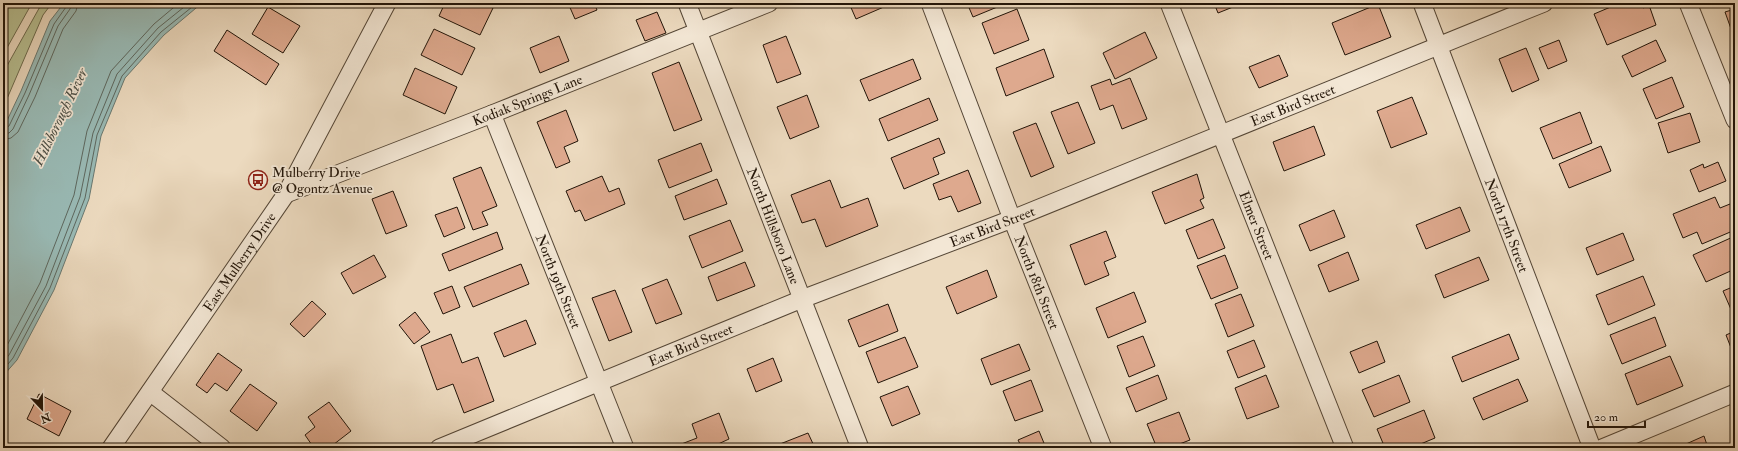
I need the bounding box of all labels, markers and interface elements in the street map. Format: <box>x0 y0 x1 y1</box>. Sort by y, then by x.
water label: Hillsborough River <box>28 64 93 170</box>
street label: Kodiak Springs Lane <box>470 71 585 130</box>
street label: East Bird Street <box>1248 81 1338 130</box>
place label: Mulberry Drive @ Ogontz Avenue <box>272 164 373 197</box>
street label: North Hillsboro Lane <box>743 165 804 287</box>
bus stop icon: Mulberry Drive @ Ogontz Avenue <box>247 169 269 191</box>
street label: North 17th Street <box>1481 176 1532 275</box>
street label: Elmer Street <box>1235 189 1278 263</box>
street label: East Bird Street <box>947 202 1038 251</box>
street label: East Mulberry Drive <box>200 209 280 315</box>
street label: North 19th Street <box>532 232 585 331</box>
street label: North 18th Street <box>1010 233 1063 332</box>
street label: East Bird Street <box>646 320 736 370</box>
north arrow <box>22 389 62 429</box>
scale bar <box>1588 403 1645 429</box>
text: N <box>37 410 53 426</box>
text: 20 m <box>1594 410 1619 425</box>

